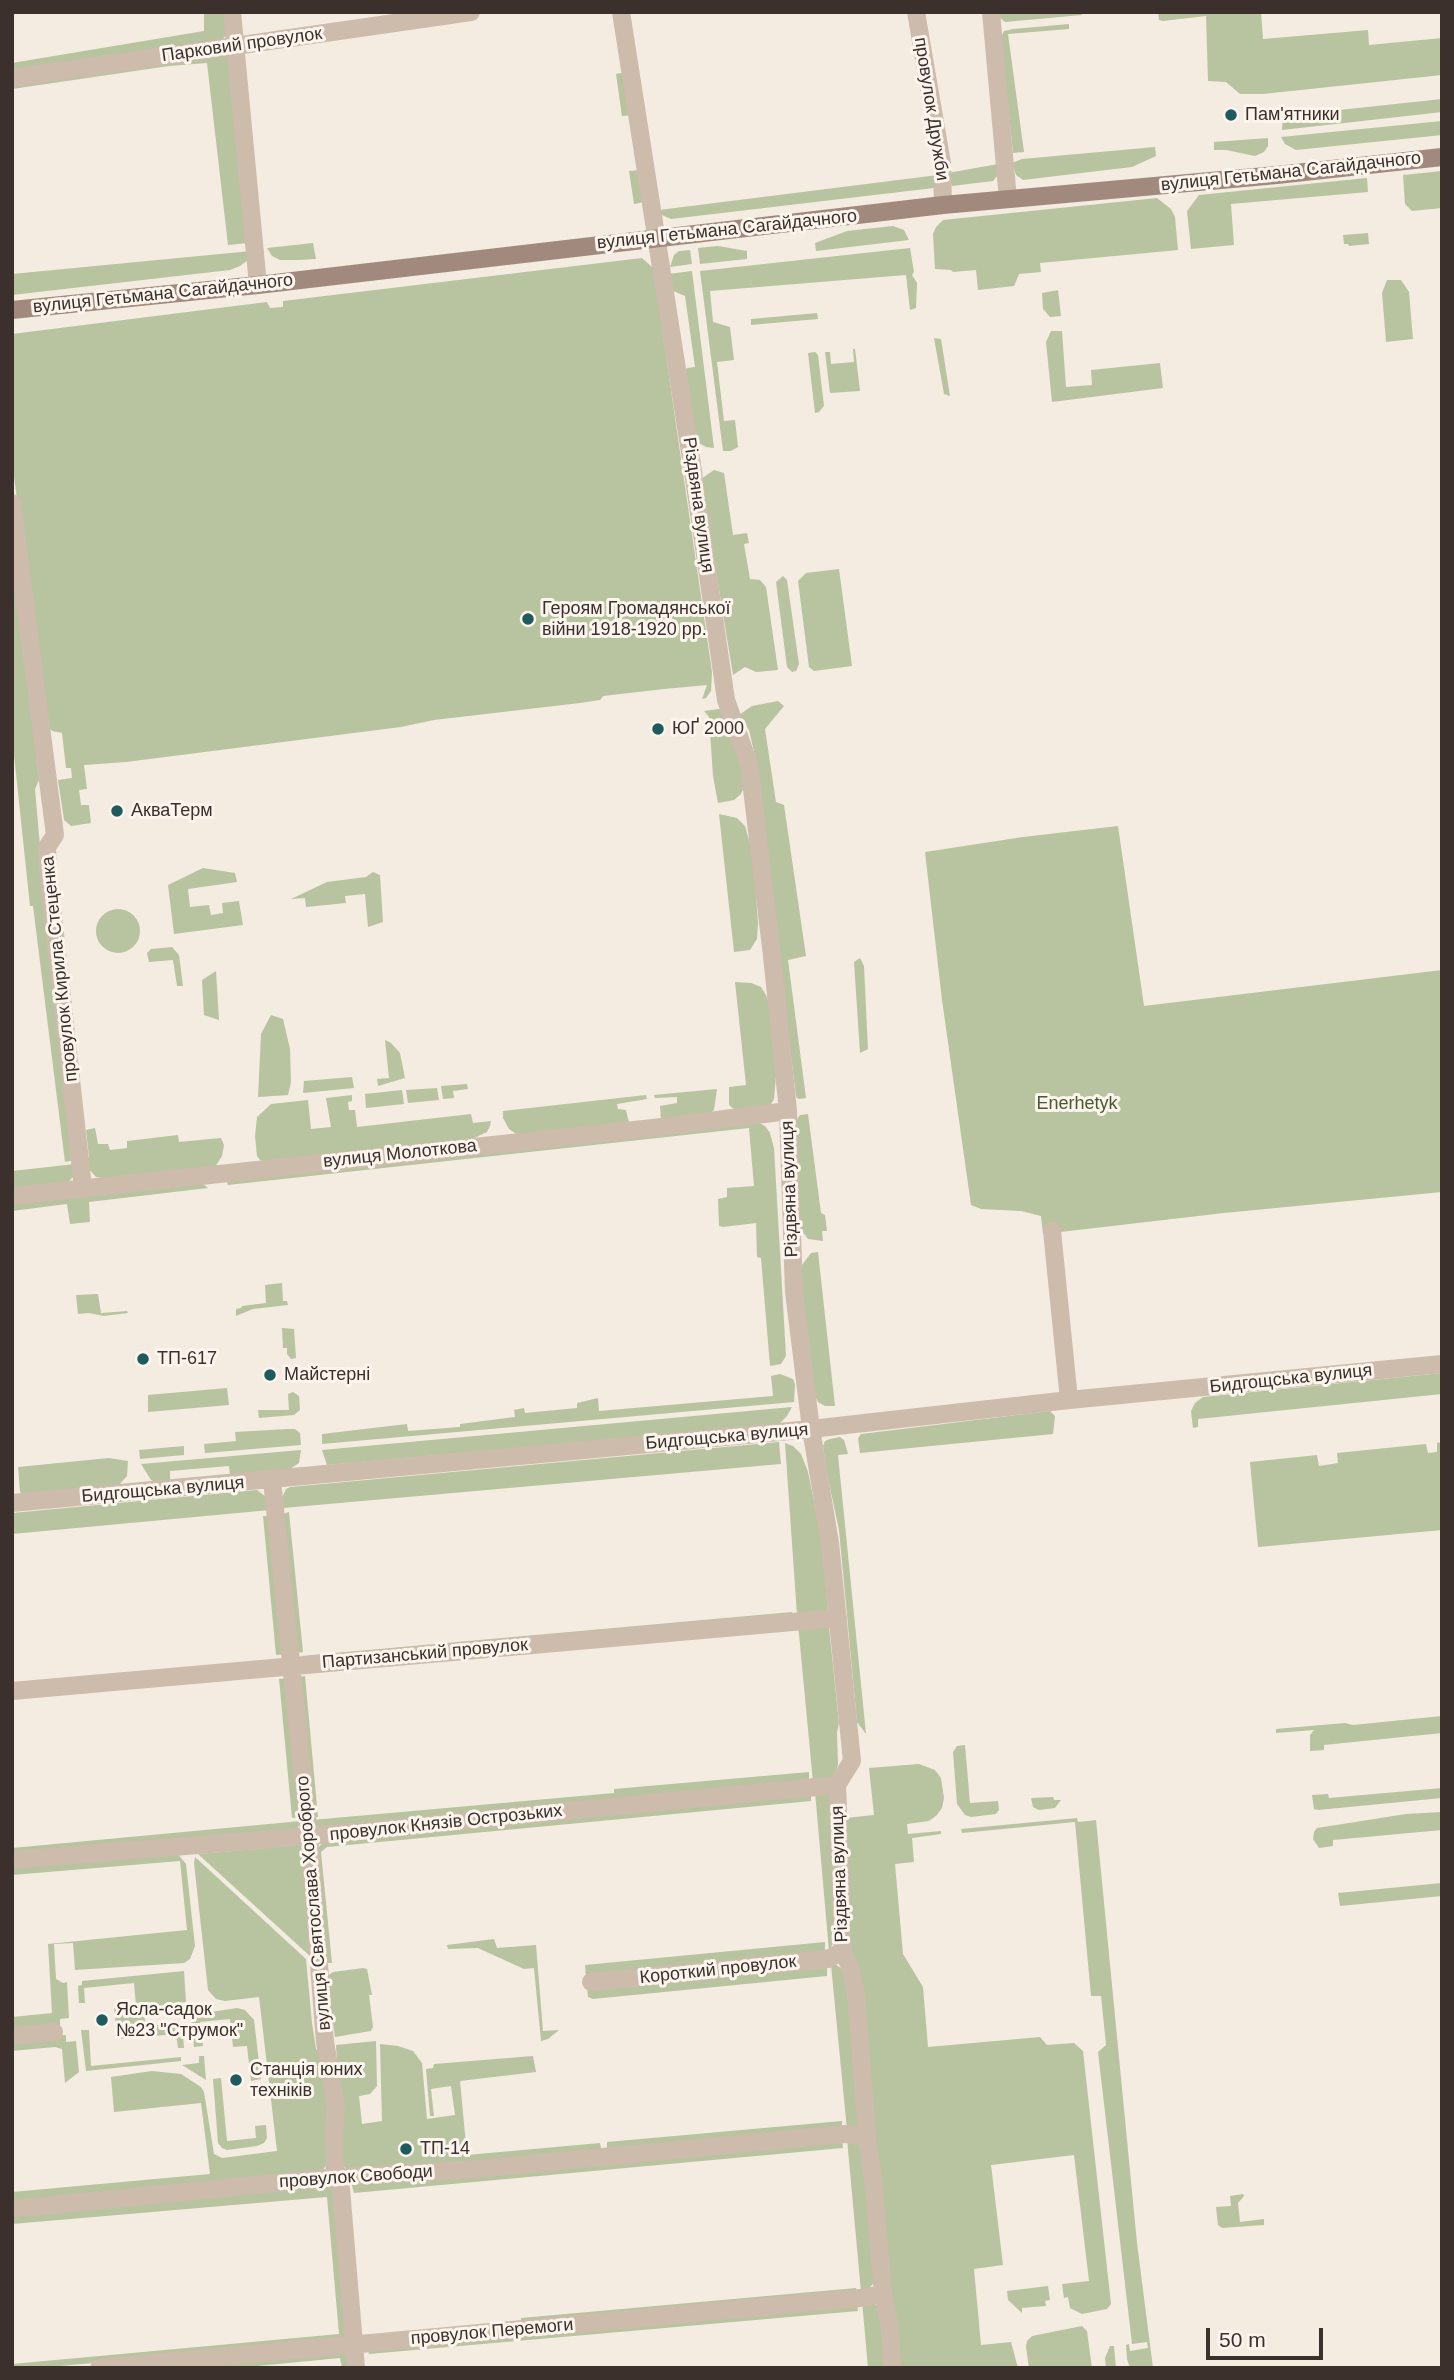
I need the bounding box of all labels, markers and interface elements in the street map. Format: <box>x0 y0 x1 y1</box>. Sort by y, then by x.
street label: Парковий провулок <box>160 23 324 67</box>
street label: провулок Дружби <box>909 36 953 182</box>
place label: Пам'ятники <box>1245 104 1340 126</box>
marker: Пам'ятники <box>1223 107 1239 123</box>
street label: вулиця Гетьмана Сагайдачного <box>1160 148 1422 196</box>
street label: вулиця Гетьмана Сагайдачного <box>596 206 858 254</box>
street label: вулиця Гетьмана Сагайдачного <box>32 270 294 318</box>
street label: Різдвяна вулиця <box>678 436 718 574</box>
place label: Героям Громадянської війни 1918-1920 рр. <box>542 598 730 640</box>
marker: Героям Громадянської війни 1918-1920 рр. <box>520 611 536 627</box>
place label: ЮҐ 2000 <box>672 718 744 740</box>
marker: ЮҐ 2000 <box>650 721 666 737</box>
place label: АкваТерм <box>131 800 213 822</box>
marker: АкваТерм <box>109 803 125 819</box>
street label: провулок Кирила Стеценка <box>37 855 83 1083</box>
park label: Enerhetyk <box>1036 1093 1118 1115</box>
street label: Різдвяна вулиця <box>777 1120 803 1258</box>
street label: вулиця Молоткова <box>322 1135 478 1173</box>
place label: ТП-617 <box>157 1348 217 1370</box>
marker: ТП-617 <box>135 1351 151 1367</box>
street label: Бидгощська вулиця <box>1209 1360 1373 1398</box>
place label: Майстерні <box>284 1364 370 1386</box>
marker: Майстерні <box>262 1367 278 1383</box>
street label: Бидгощська вулиця <box>645 1419 809 1455</box>
street label: Бидгощська вулиця <box>81 1472 245 1508</box>
street label: Партизанський провулок <box>321 1634 529 1674</box>
street label: вулиця Святослава Хороброго <box>292 1775 336 2031</box>
street label: провулок Князів Острозьких <box>329 1800 563 1846</box>
street label: Різдвяна вулиця <box>827 1805 853 1943</box>
street label: Короткий провулок <box>639 1951 797 1989</box>
place label: Ясла-садок №23 "Струмок" <box>116 1999 243 2042</box>
marker: Ясла-садок №23 "Струмок" <box>94 2012 110 2028</box>
place label: Станція юних техніків <box>250 2059 363 2102</box>
marker: Станція юних техніків <box>228 2072 244 2088</box>
place label: ТП-14 <box>420 2138 470 2160</box>
marker: ТП-14 <box>398 2141 414 2157</box>
street label: провулок Свободи <box>278 2161 434 2193</box>
street label: провулок Перемоги <box>410 2314 574 2350</box>
scale bar <box>1209 2314 1326 2358</box>
text: 50 m <box>1219 2328 1266 2351</box>

